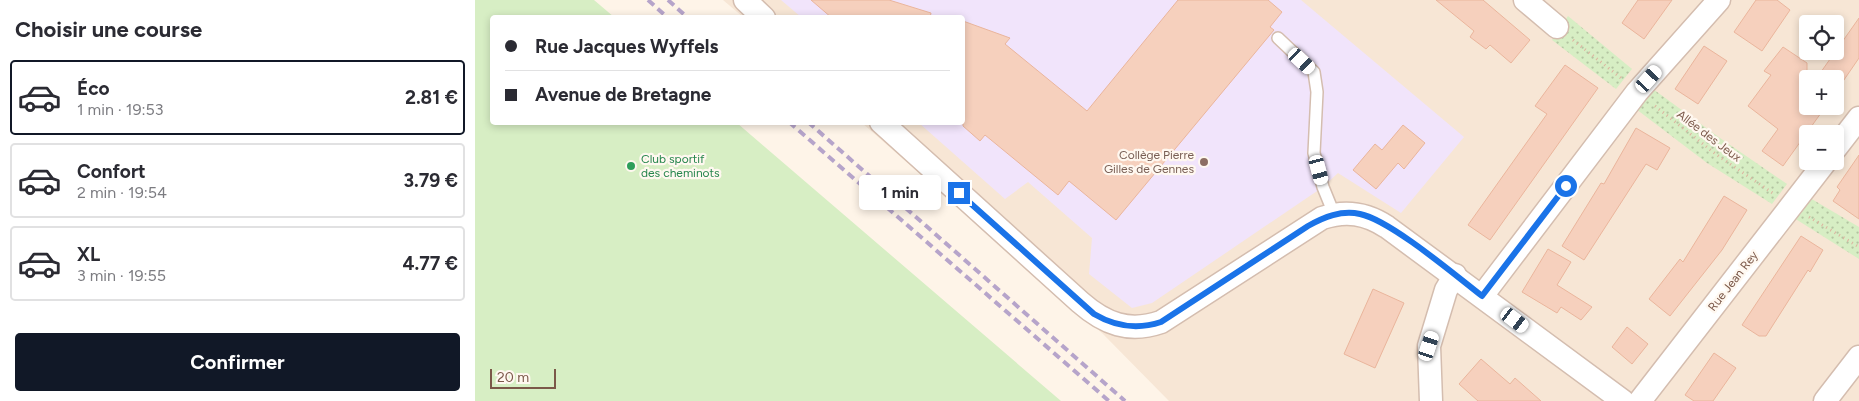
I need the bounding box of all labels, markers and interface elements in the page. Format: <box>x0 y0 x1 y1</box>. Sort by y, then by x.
map controls <box>1799 15 1844 170</box>
button: locate <box>1799 15 1844 60</box>
text: Choisir une course <box>15 16 202 43</box>
text: Rue Jacques Wyffels <box>535 35 718 58</box>
car <box>1285 45 1318 77</box>
car <box>1633 63 1664 95</box>
button: + <box>1799 70 1844 115</box>
icon: car <box>17 75 62 120</box>
text: Éco <box>77 77 110 100</box>
text: Avenue de Bretagne <box>535 83 711 106</box>
text: 2.81 € <box>405 86 458 109</box>
text: 1 min · 19:53 <box>77 100 163 119</box>
street label: Allée des Jeux <box>1674 107 1744 165</box>
button: − <box>1799 125 1844 170</box>
place label: Collège Pierre Gilles de Gennes <box>1104 148 1194 176</box>
place label: Club sportif des cheminots <box>641 152 720 180</box>
car <box>1307 154 1330 186</box>
marker: Collège Pierre Gilles de Gennes <box>1198 156 1210 168</box>
icon: car <box>17 158 62 203</box>
text: Confort <box>77 160 146 183</box>
marker: Club sportif des cheminots <box>625 160 637 172</box>
text: 3.79 € <box>403 169 458 192</box>
route start <box>1555 175 1577 197</box>
callout: 1 min <box>859 176 941 210</box>
route end <box>948 182 970 204</box>
text: 2 min · 19:54 <box>77 183 167 202</box>
text: 1 min <box>881 183 919 202</box>
icon: car <box>17 241 62 286</box>
text: XL <box>77 243 100 266</box>
street label: Rue Jean Rey <box>1705 248 1761 314</box>
text: 4.77 € <box>402 252 458 275</box>
text: 3 min · 19:55 <box>77 266 166 285</box>
car <box>1498 305 1531 335</box>
car <box>1417 329 1440 363</box>
button: Confirmer <box>15 333 460 391</box>
scale bar <box>490 366 556 389</box>
text: 20 m <box>497 369 529 386</box>

